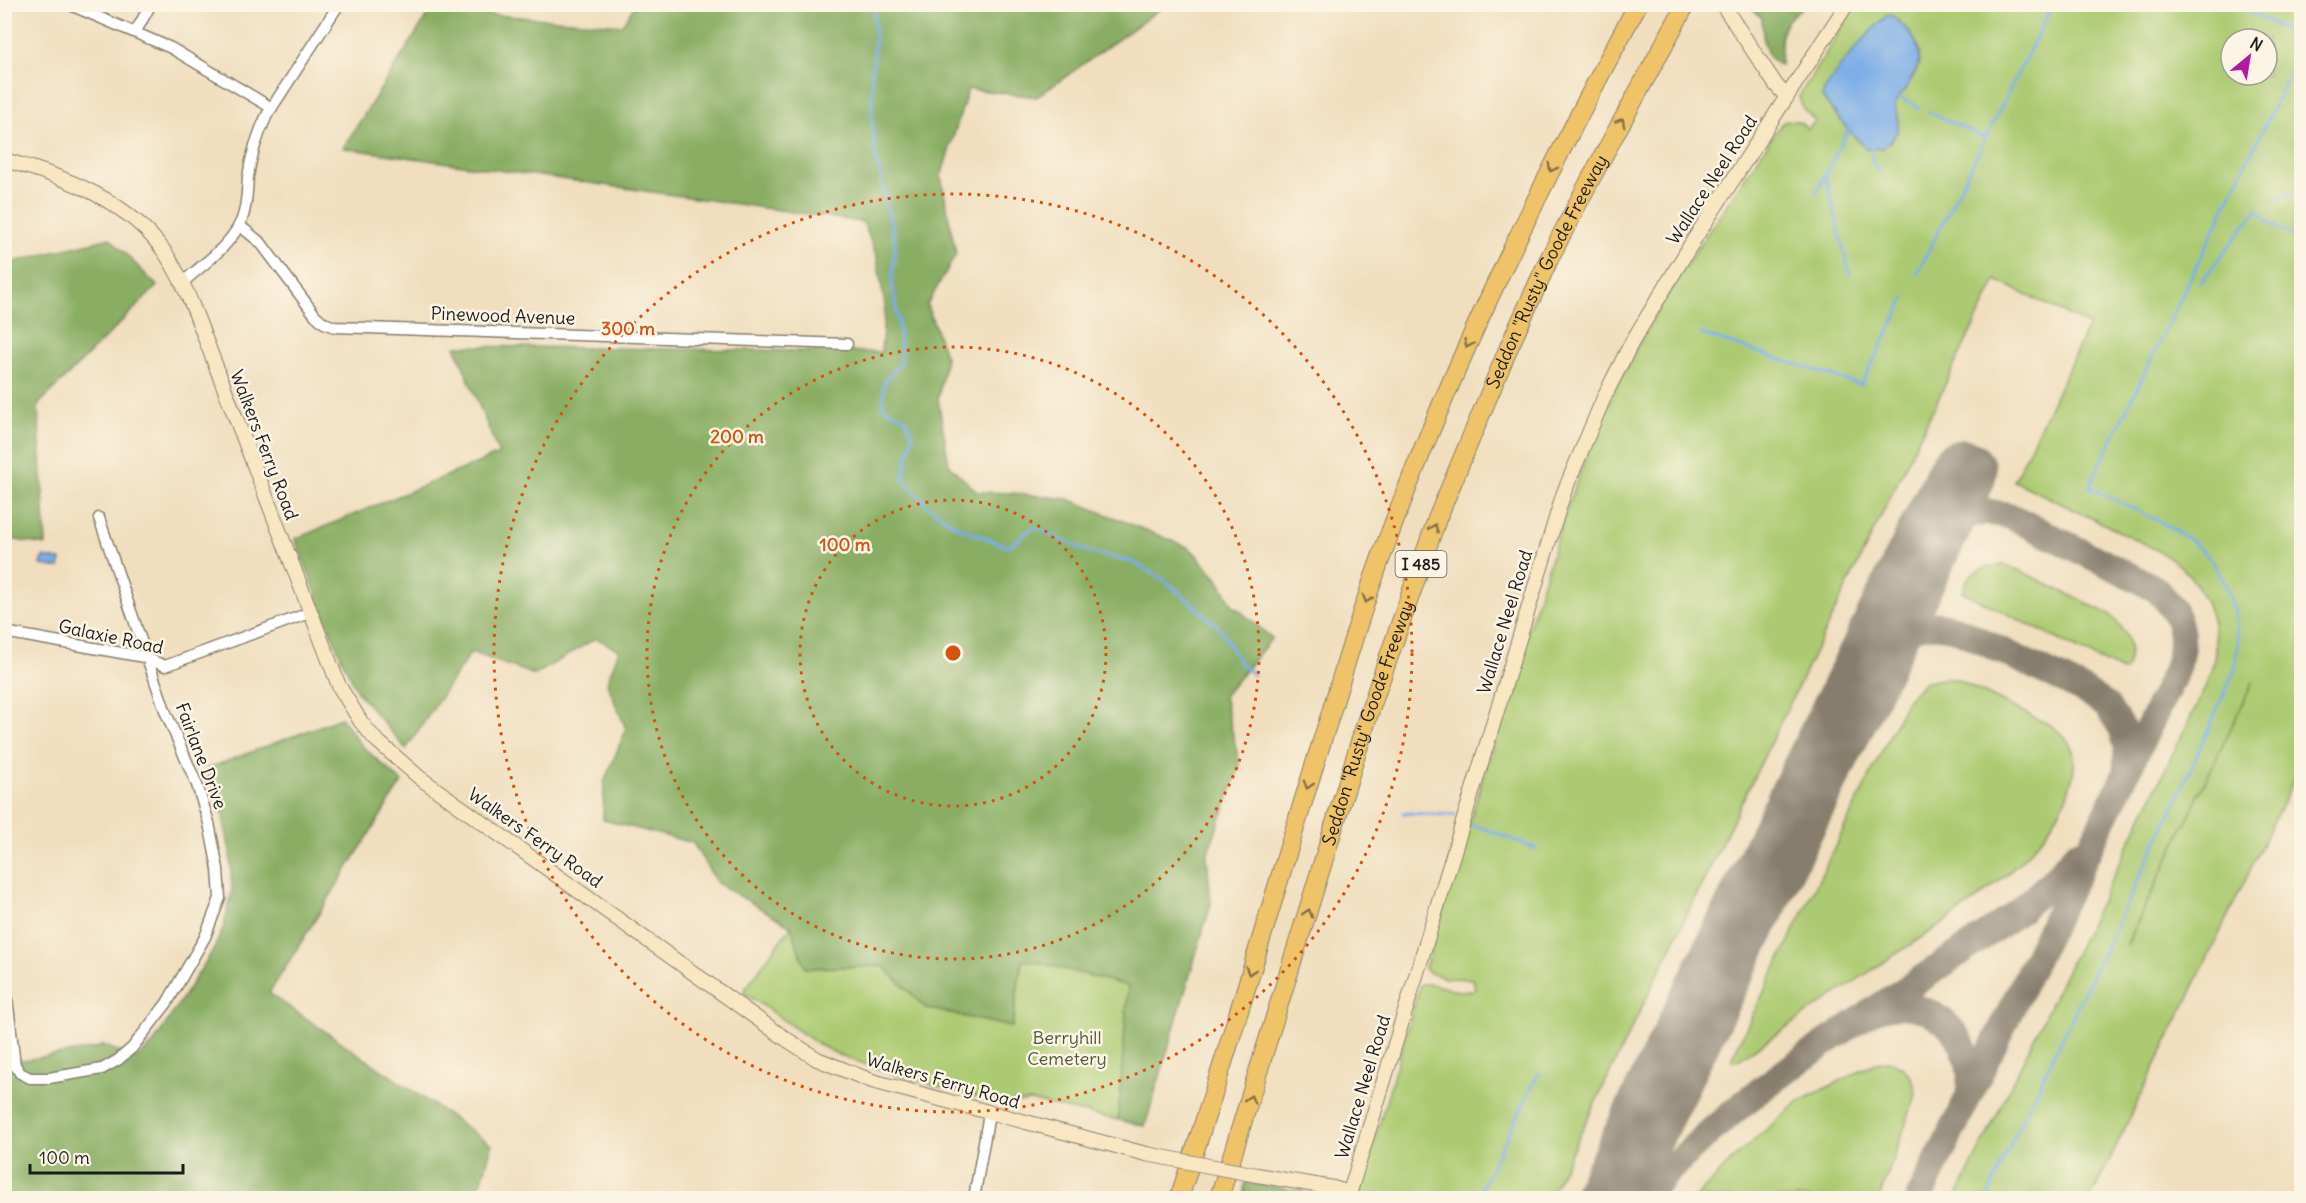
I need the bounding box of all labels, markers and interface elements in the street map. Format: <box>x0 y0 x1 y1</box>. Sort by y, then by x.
north arrow <box>2219 27 2279 87</box>
text: N <box>2247 33 2266 55</box>
street label: Wallace Neel Road <box>1661 110 1762 249</box>
one-way arrow <box>1614 118 1625 129</box>
street label: Seddon "Rusty" Goode Freeway <box>1481 151 1613 392</box>
one-way arrow <box>1548 161 1559 172</box>
street label: Pinewood Avenue <box>430 301 576 330</box>
text: 300 m <box>601 317 655 340</box>
one-way arrow <box>1463 337 1475 348</box>
street label: Walkers Ferry Road <box>225 367 304 524</box>
text: 200 m <box>710 425 764 448</box>
one-way arrow <box>1427 523 1439 534</box>
text: 100 m <box>820 533 871 556</box>
street label: Wallace Neel Road <box>1472 547 1537 697</box>
road number: I 485 <box>1396 551 1446 577</box>
one-way arrow <box>1362 593 1375 604</box>
street label: Seddon "Rusty" Goode Freeway <box>1317 597 1419 848</box>
street label: Galaxie Road <box>57 614 166 659</box>
centre of rings <box>943 643 963 663</box>
street label: Fairlane Drive <box>171 699 232 812</box>
one-way arrow <box>1303 779 1315 790</box>
street label: Walkers Ferry Road <box>464 783 607 893</box>
one-way arrow <box>1301 908 1314 919</box>
one-way arrow <box>1245 965 1257 976</box>
street label: Wallace Neel Road <box>1330 1012 1395 1162</box>
park label: Berryhill Cemetery <box>1027 1026 1107 1070</box>
street label: Walkers Ferry Road <box>864 1048 1023 1114</box>
one-way arrow <box>1243 1094 1255 1105</box>
scale bar <box>30 1137 183 1175</box>
text: 100 m <box>39 1146 90 1169</box>

